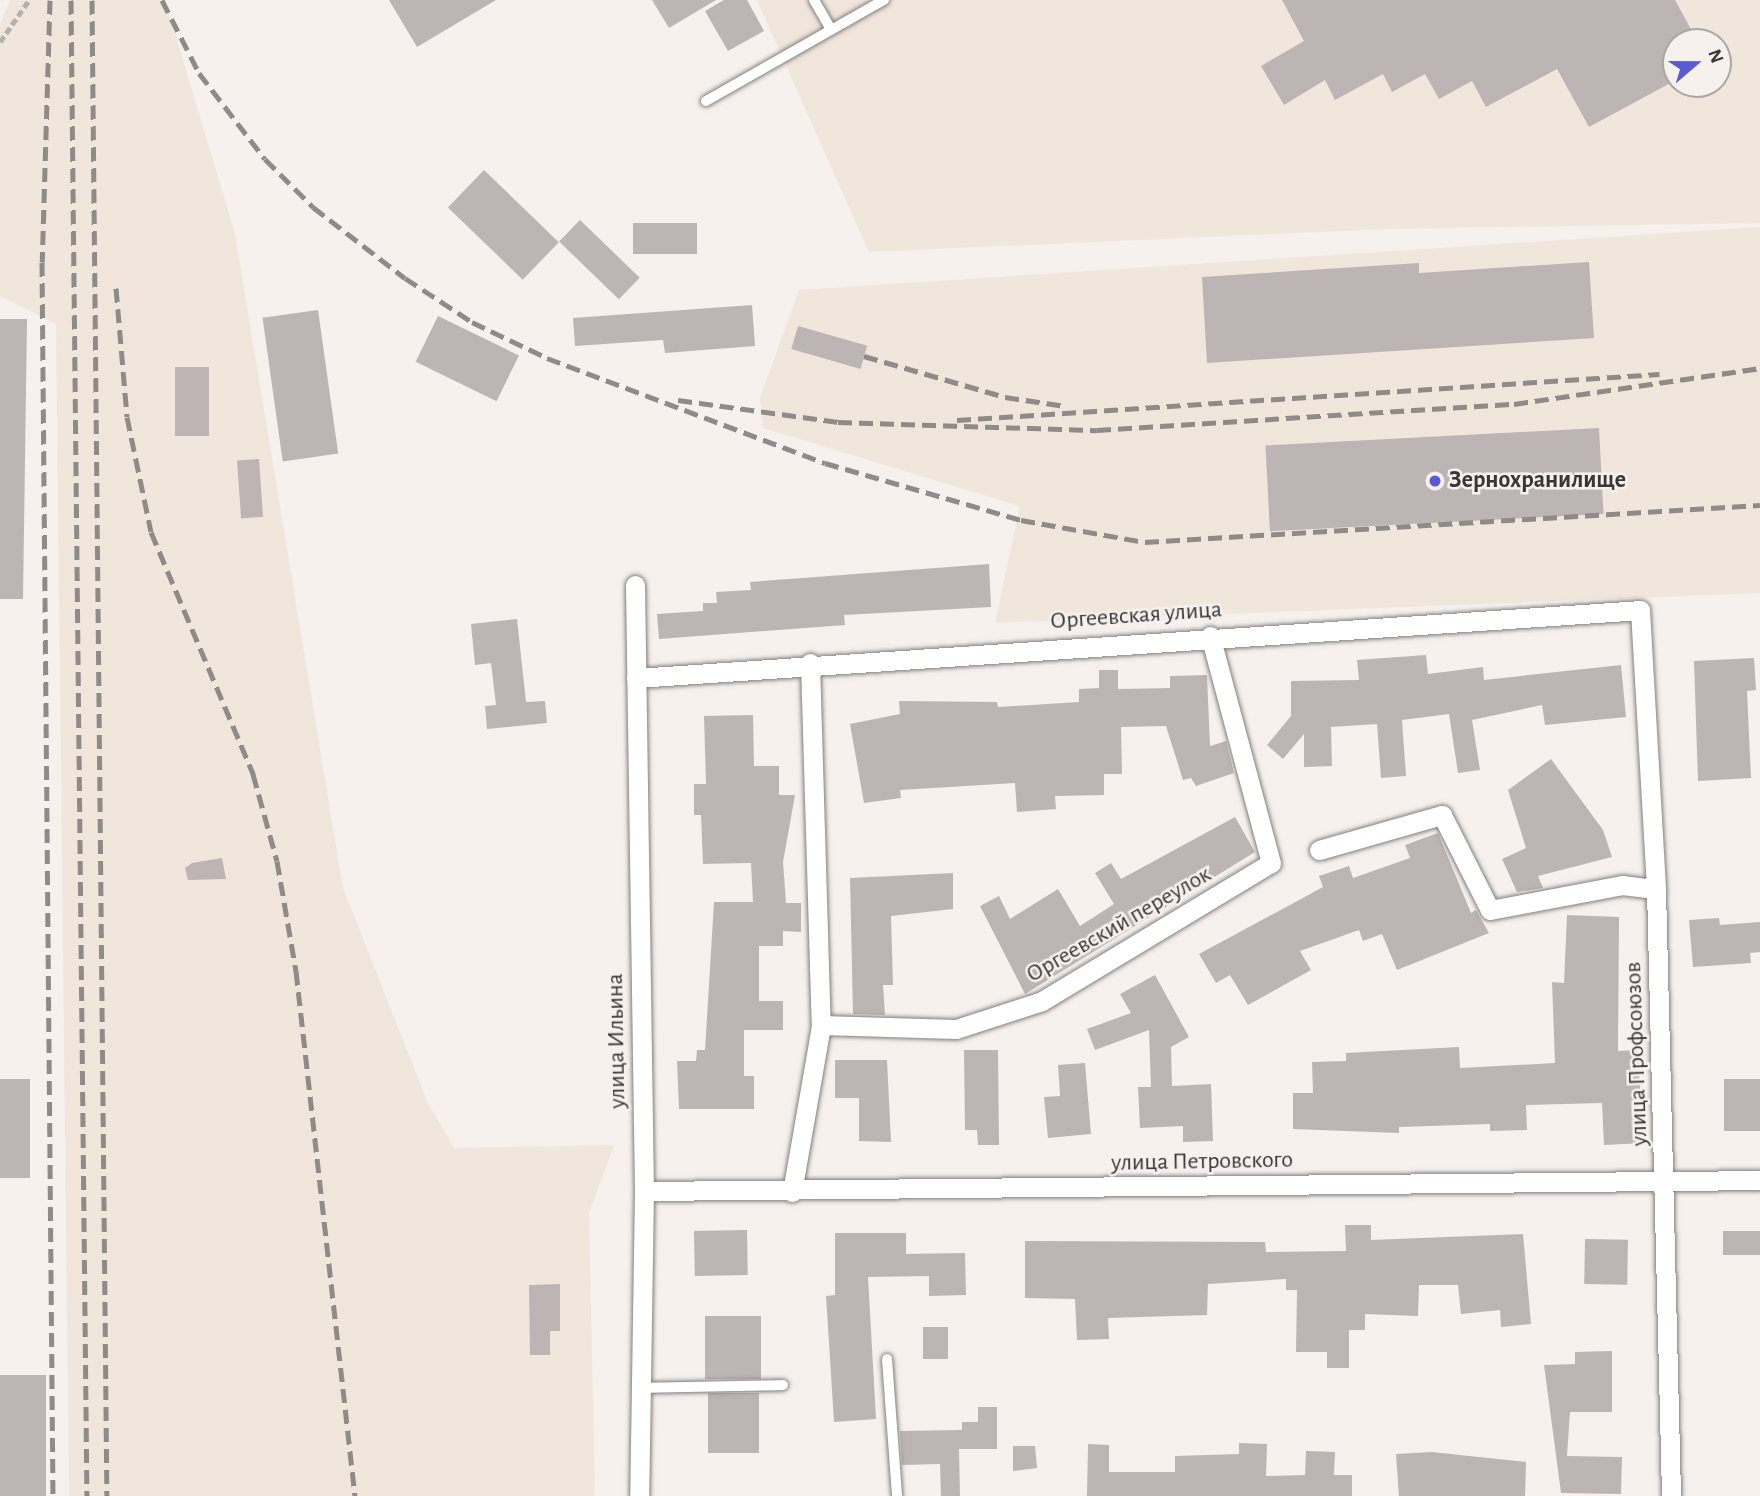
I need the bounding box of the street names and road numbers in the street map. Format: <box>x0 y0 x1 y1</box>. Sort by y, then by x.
street label: Оргеевская улица <box>1049 596 1223 636</box>
street label: Оргеевский переулок <box>1021 860 1217 990</box>
street label: улица Профсоюзов <box>1619 961 1655 1147</box>
street label: улица Ильина <box>601 973 633 1109</box>
street label: улица Петровского <box>1111 1146 1293 1178</box>

